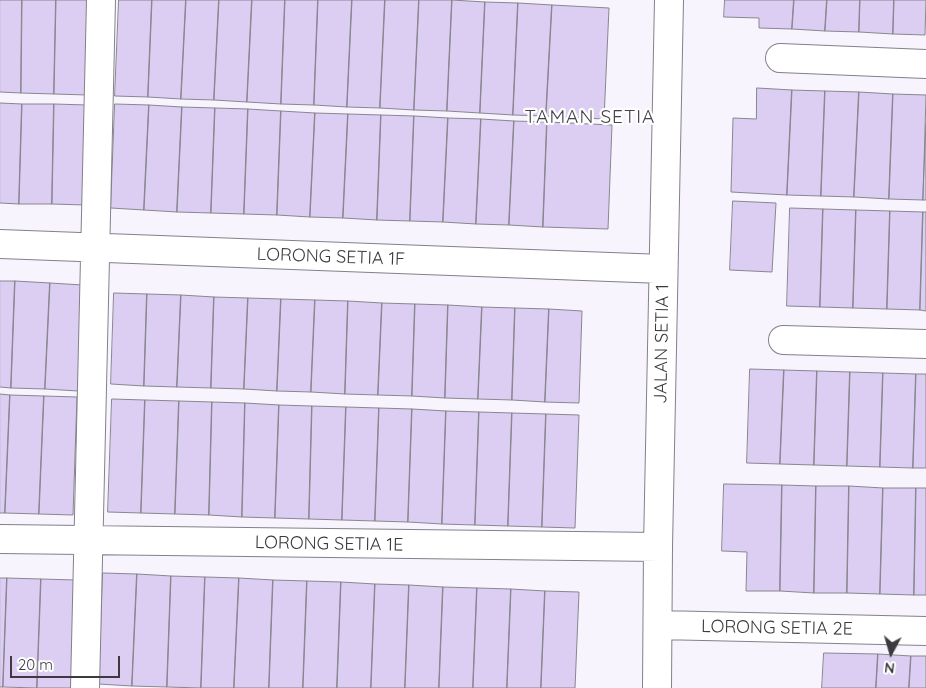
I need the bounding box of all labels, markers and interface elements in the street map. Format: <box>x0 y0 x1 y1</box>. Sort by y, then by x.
district label: TAMAN SETIA <box>523 106 657 128</box>
street label: LORONG SETIA 1F <box>256 244 406 270</box>
street label: JALAN SETIA 1 <box>650 284 674 404</box>
street label: LORONG SETIA 1E <box>255 532 403 556</box>
street label: LORONG SETIA 2E <box>701 616 853 640</box>
north arrow <box>866 628 916 678</box>
scale bar <box>12 646 122 678</box>
text: 20 m <box>18 655 53 674</box>
text: N <box>883 658 896 677</box>

